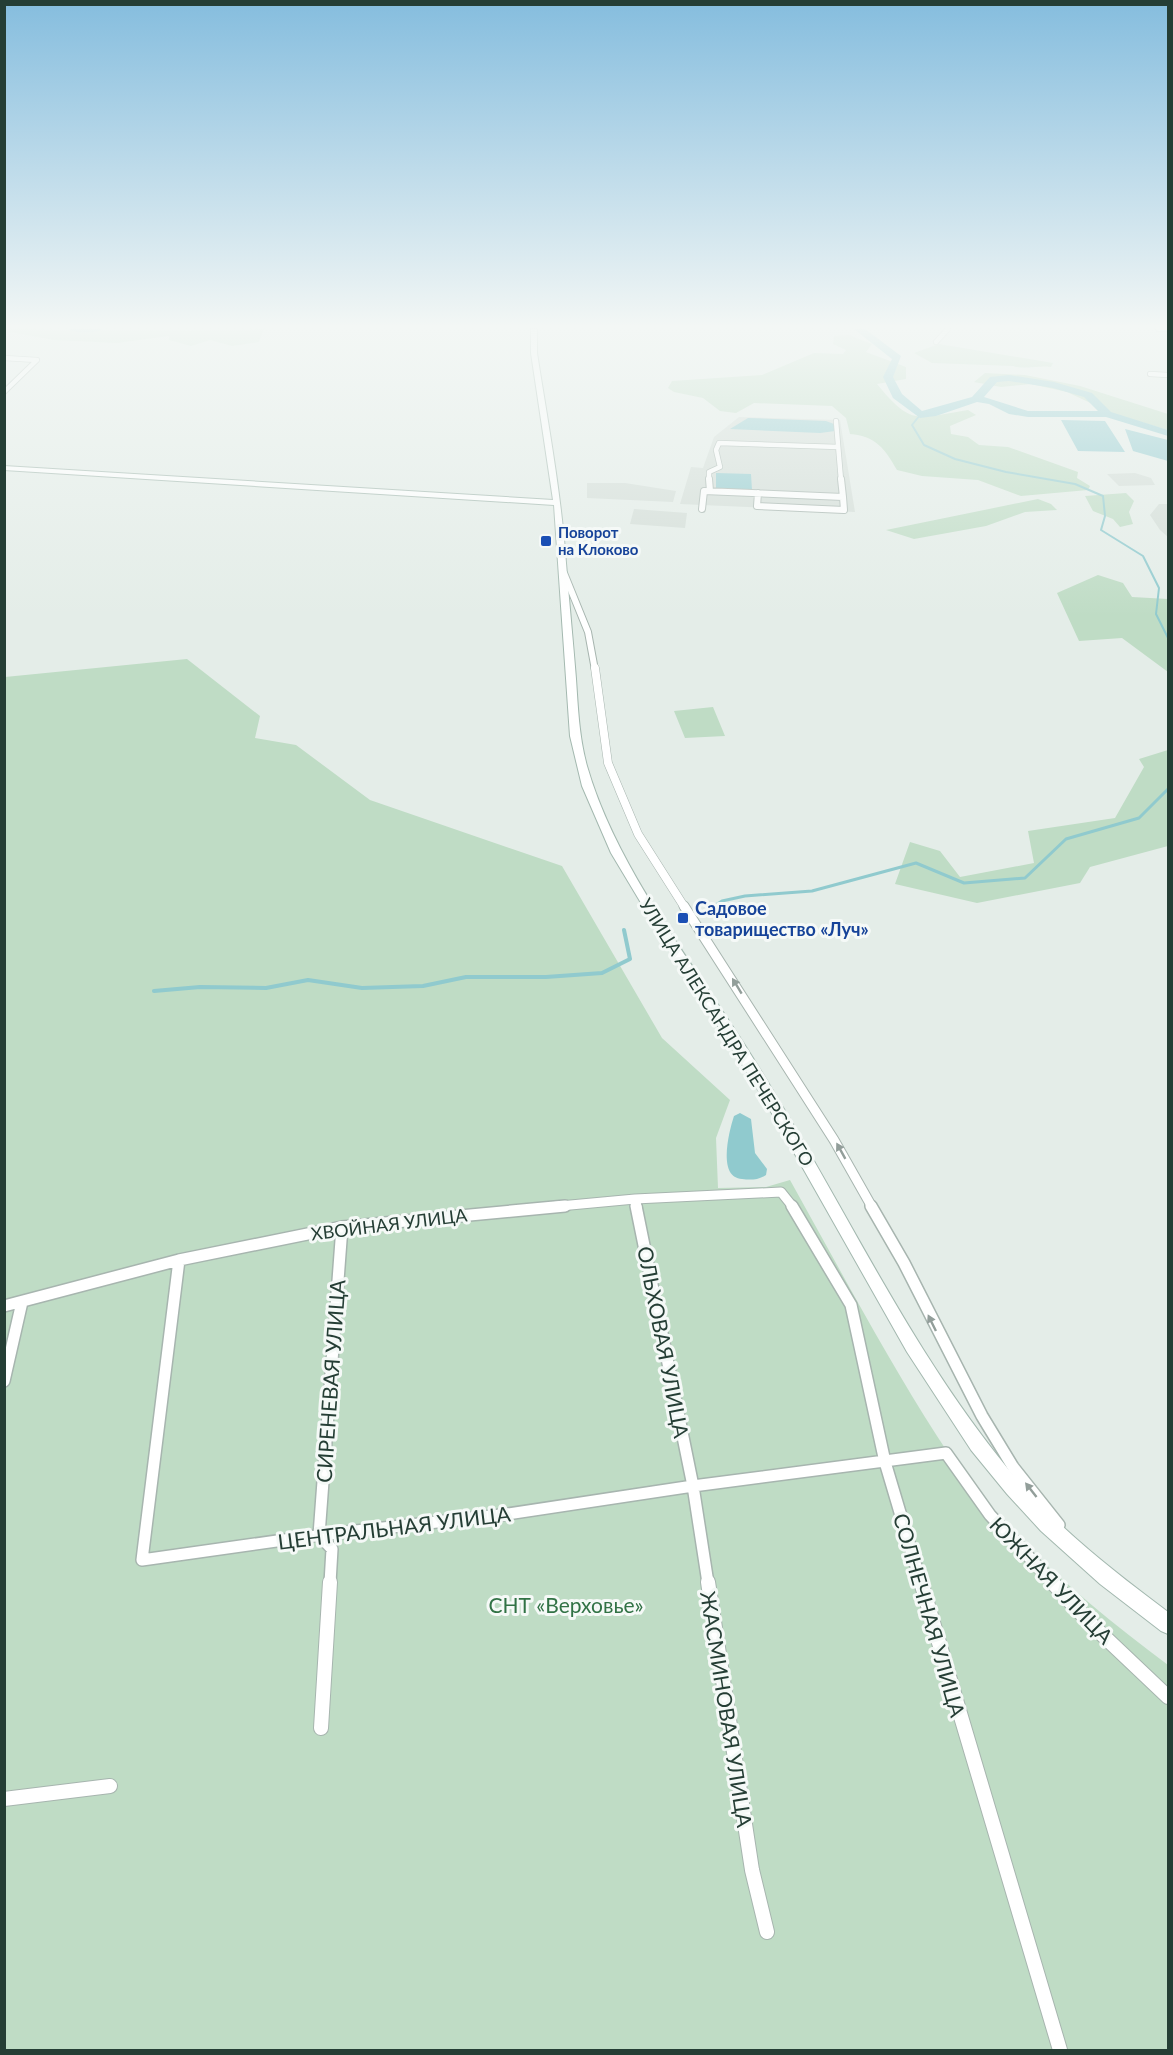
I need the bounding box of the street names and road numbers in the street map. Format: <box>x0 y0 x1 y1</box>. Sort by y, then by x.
street label: УЛИЦА АЛЕКСАНДРА ПЕЧЕРСКОГО <box>635 894 819 1170</box>
street label: ХВОЙНАЯ УЛИЦА <box>310 1203 469 1244</box>
street label: ОЛЬХОВАЯ УЛИЦА <box>633 1244 695 1441</box>
street label: СИРЕНЕВАЯ УЛИЦА <box>310 1278 350 1483</box>
street label: ЦЕНТРАЛЬНАЯ УЛИЦА <box>276 1500 513 1554</box>
street label: СОЛНЕЧНАЯ УЛИЦА <box>889 1510 971 1721</box>
street label: ЮЖНАЯ УЛИЦА <box>985 1511 1119 1649</box>
street label: ЖАСМИНОВАЯ УЛИЦА <box>696 1589 758 1830</box>

